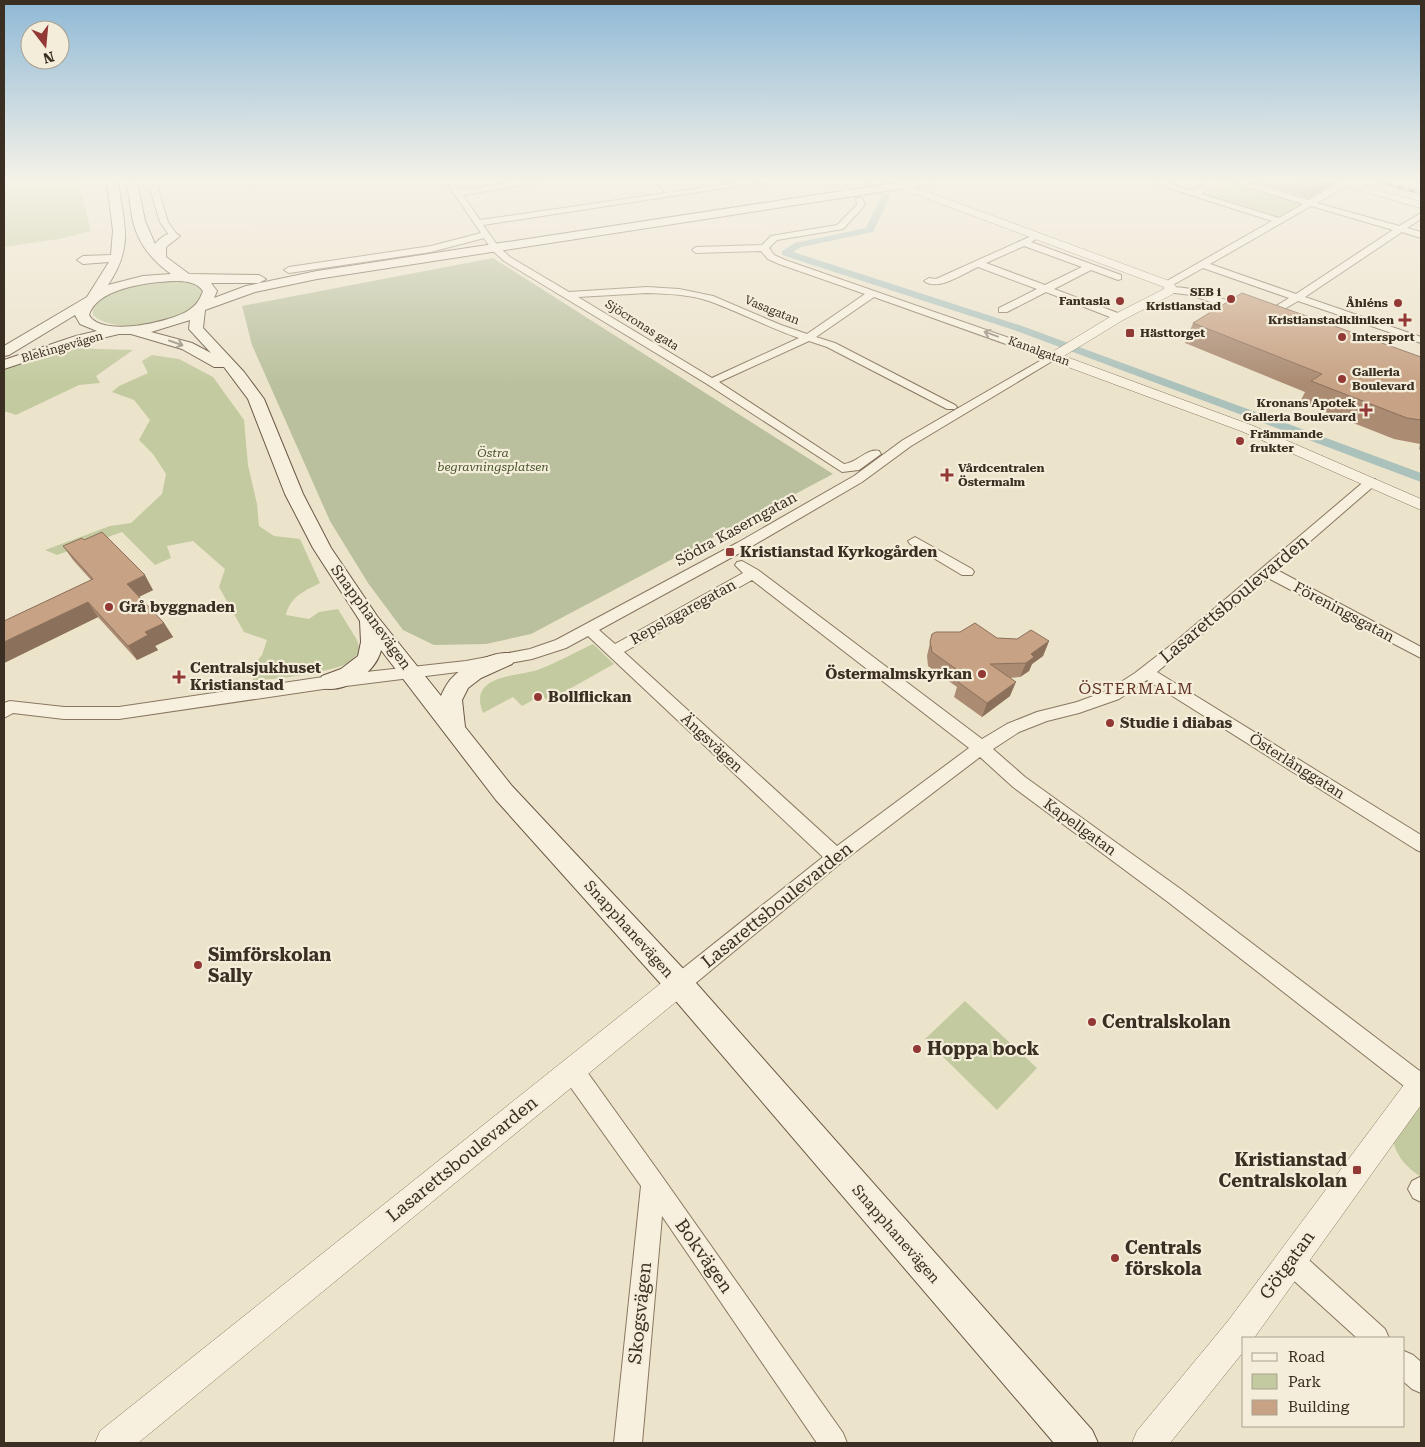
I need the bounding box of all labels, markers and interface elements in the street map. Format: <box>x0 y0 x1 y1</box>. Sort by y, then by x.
north arrow <box>20 20 70 70</box>
text: N <box>41 48 56 67</box>
place label: SEB i Kristianstad <box>1146 285 1221 313</box>
street label: Vasagatan <box>743 293 802 327</box>
marker: SEB i Kristianstad <box>1225 293 1237 305</box>
place label: Fantasia <box>1059 294 1110 308</box>
marker: Fantasia <box>1114 295 1126 307</box>
place label: Åhléns <box>1346 296 1388 310</box>
street label: Sjöcronas gata <box>603 297 682 354</box>
marker: Åhléns <box>1392 297 1404 309</box>
place label: Kristianstadkliniken <box>1268 313 1394 327</box>
marker: Kristianstadkliniken <box>1398 313 1412 327</box>
place label: Hästtorget <box>1140 326 1205 340</box>
marker: Hästtorget <box>1124 327 1136 339</box>
street label: Blekingevägen <box>19 329 105 365</box>
one-way arrow <box>984 329 1000 338</box>
place label: Intersport <box>1352 330 1415 344</box>
marker: Intersport <box>1336 331 1348 343</box>
street label: Kanalgatan <box>1006 333 1072 369</box>
one-way arrow <box>168 338 184 348</box>
place label: Galleria Boulevard <box>1352 365 1414 393</box>
marker: Galleria Boulevard <box>1336 373 1348 385</box>
place label: Kronans Apotek Galleria Boulevard <box>1243 396 1357 424</box>
marker: Kronans Apotek Galleria Boulevard <box>1360 404 1372 416</box>
place label: Främmande frukter <box>1250 427 1323 455</box>
marker: Främmande frukter <box>1234 435 1246 447</box>
park label: Östra begravningsplatsen <box>437 445 549 474</box>
place label: Vårdcentralen Östermalm <box>958 461 1045 489</box>
marker: Vårdcentralen Östermalm <box>940 468 954 482</box>
street label: Södra Kaserngatan <box>672 488 800 570</box>
street label: Lasarettsboulevarden <box>1155 530 1313 667</box>
place label: Kristianstad Kyrkogården <box>740 543 937 561</box>
marker: Kristianstad Kyrkogården <box>724 546 736 558</box>
street label: Snapphanevägen <box>327 561 415 673</box>
street label: Repslagaregatan <box>627 575 739 649</box>
street label: Föreningsgatan <box>1291 578 1398 646</box>
place label: Grå byggnaden <box>119 598 235 616</box>
marker: Grå byggnaden <box>103 601 115 613</box>
place label: Centralsjukhuset Kristianstad <box>190 659 321 694</box>
place label: Östermalmskyrkan <box>825 664 972 683</box>
marker: Östermalmskyrkan <box>976 668 988 680</box>
marker: Centralsjukhuset Kristianstad <box>172 670 186 684</box>
district label: ÖSTERMALM <box>1078 679 1194 698</box>
place label: Bollflickan <box>548 688 632 706</box>
marker: Bollflickan <box>532 691 544 703</box>
street label: Ängsvägen <box>677 710 747 776</box>
place label: Studie i diabas <box>1120 714 1233 732</box>
marker: Studie i diabas <box>1104 717 1116 729</box>
street label: Österlånggatan <box>1246 729 1349 803</box>
street label: Kapellgatan <box>1040 795 1120 860</box>
street label: Lasarettsboulevarden <box>697 837 857 972</box>
street label: Snapphanevägen <box>581 877 678 982</box>
place label: Simförskolan Sally <box>208 944 331 986</box>
marker: Simförskolan Sally <box>192 959 204 971</box>
place label: Centralskolan <box>1102 1011 1230 1032</box>
marker: Centralskolan <box>1086 1016 1098 1028</box>
place label: Hoppa bock <box>927 1038 1040 1059</box>
marker: Hoppa bock <box>911 1043 923 1055</box>
street label: Lasarettsboulevarden <box>382 1091 542 1226</box>
place label: Kristianstad Centralskolan <box>1219 1149 1347 1191</box>
marker: Kristianstad Centralskolan <box>1351 1164 1363 1176</box>
street label: Snapphanevägen <box>848 1181 944 1287</box>
street label: Bokvägen <box>671 1215 738 1297</box>
street label: Götgatan <box>1255 1226 1319 1303</box>
place label: Centrals förskola <box>1125 1237 1202 1279</box>
marker: Centrals förskola <box>1109 1252 1121 1264</box>
street label: Skogsvägen <box>624 1260 655 1365</box>
legend <box>1242 1337 1405 1427</box>
text: Road <box>1288 1348 1325 1366</box>
text: Park <box>1288 1373 1322 1391</box>
text: Building <box>1288 1398 1350 1416</box>

